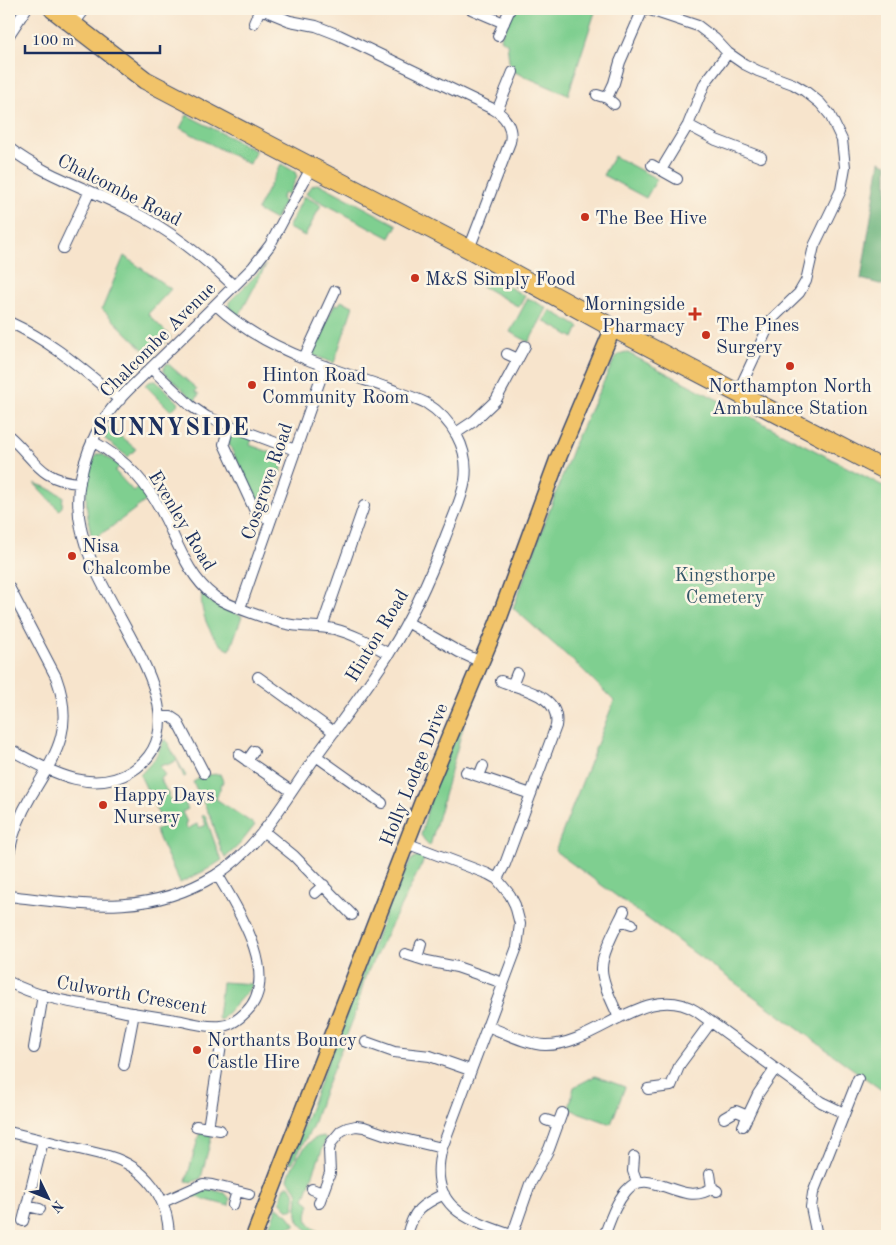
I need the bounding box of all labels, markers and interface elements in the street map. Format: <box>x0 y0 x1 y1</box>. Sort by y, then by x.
scale bar <box>25 22 160 54</box>
text: 100 m <box>32 34 74 49</box>
street label: Chalcombe Road <box>54 152 184 231</box>
place label: The Bee Hive <box>595 210 707 229</box>
marker: The Bee Hive <box>579 211 591 223</box>
place label: M&S Simply Food <box>425 271 576 290</box>
marker: M&S Simply Food <box>409 272 421 284</box>
street label: Chalcombe Avenue <box>97 279 220 402</box>
place label: Morningside Pharmacy <box>584 296 685 337</box>
marker: Morningside Pharmacy <box>689 308 701 320</box>
place label: The Pines Surgery <box>716 317 799 358</box>
marker: The Pines Surgery <box>700 329 712 341</box>
marker: Northampton North Ambulance Station <box>784 360 796 372</box>
place label: Hinton Road Community Room <box>262 367 409 408</box>
place label: Northampton North Ambulance Station <box>708 378 872 419</box>
marker: Hinton Road Community Room <box>246 379 258 391</box>
district label: SUNNYSIDE <box>92 417 250 441</box>
street label: Cosgrove Road <box>239 421 297 543</box>
street label: Evenley Road <box>144 468 218 575</box>
place label: Nisa Chalcombe <box>82 538 171 579</box>
marker: Nisa Chalcombe <box>66 550 78 562</box>
park label: Kingsthorpe Cemetery <box>674 567 776 608</box>
street label: Hinton Road <box>343 587 413 686</box>
street label: Holly Lodge Drive <box>378 701 453 849</box>
place label: Happy Days Nursery <box>113 787 215 828</box>
marker: Happy Days Nursery <box>97 799 109 811</box>
street label: Culworth Crescent <box>55 974 208 1019</box>
place label: Northants Bouncy Castle Hire <box>207 1032 357 1073</box>
marker: Northants Bouncy Castle Hire <box>191 1044 203 1056</box>
north arrow <box>22 1172 72 1222</box>
text: N <box>48 1197 66 1215</box>

